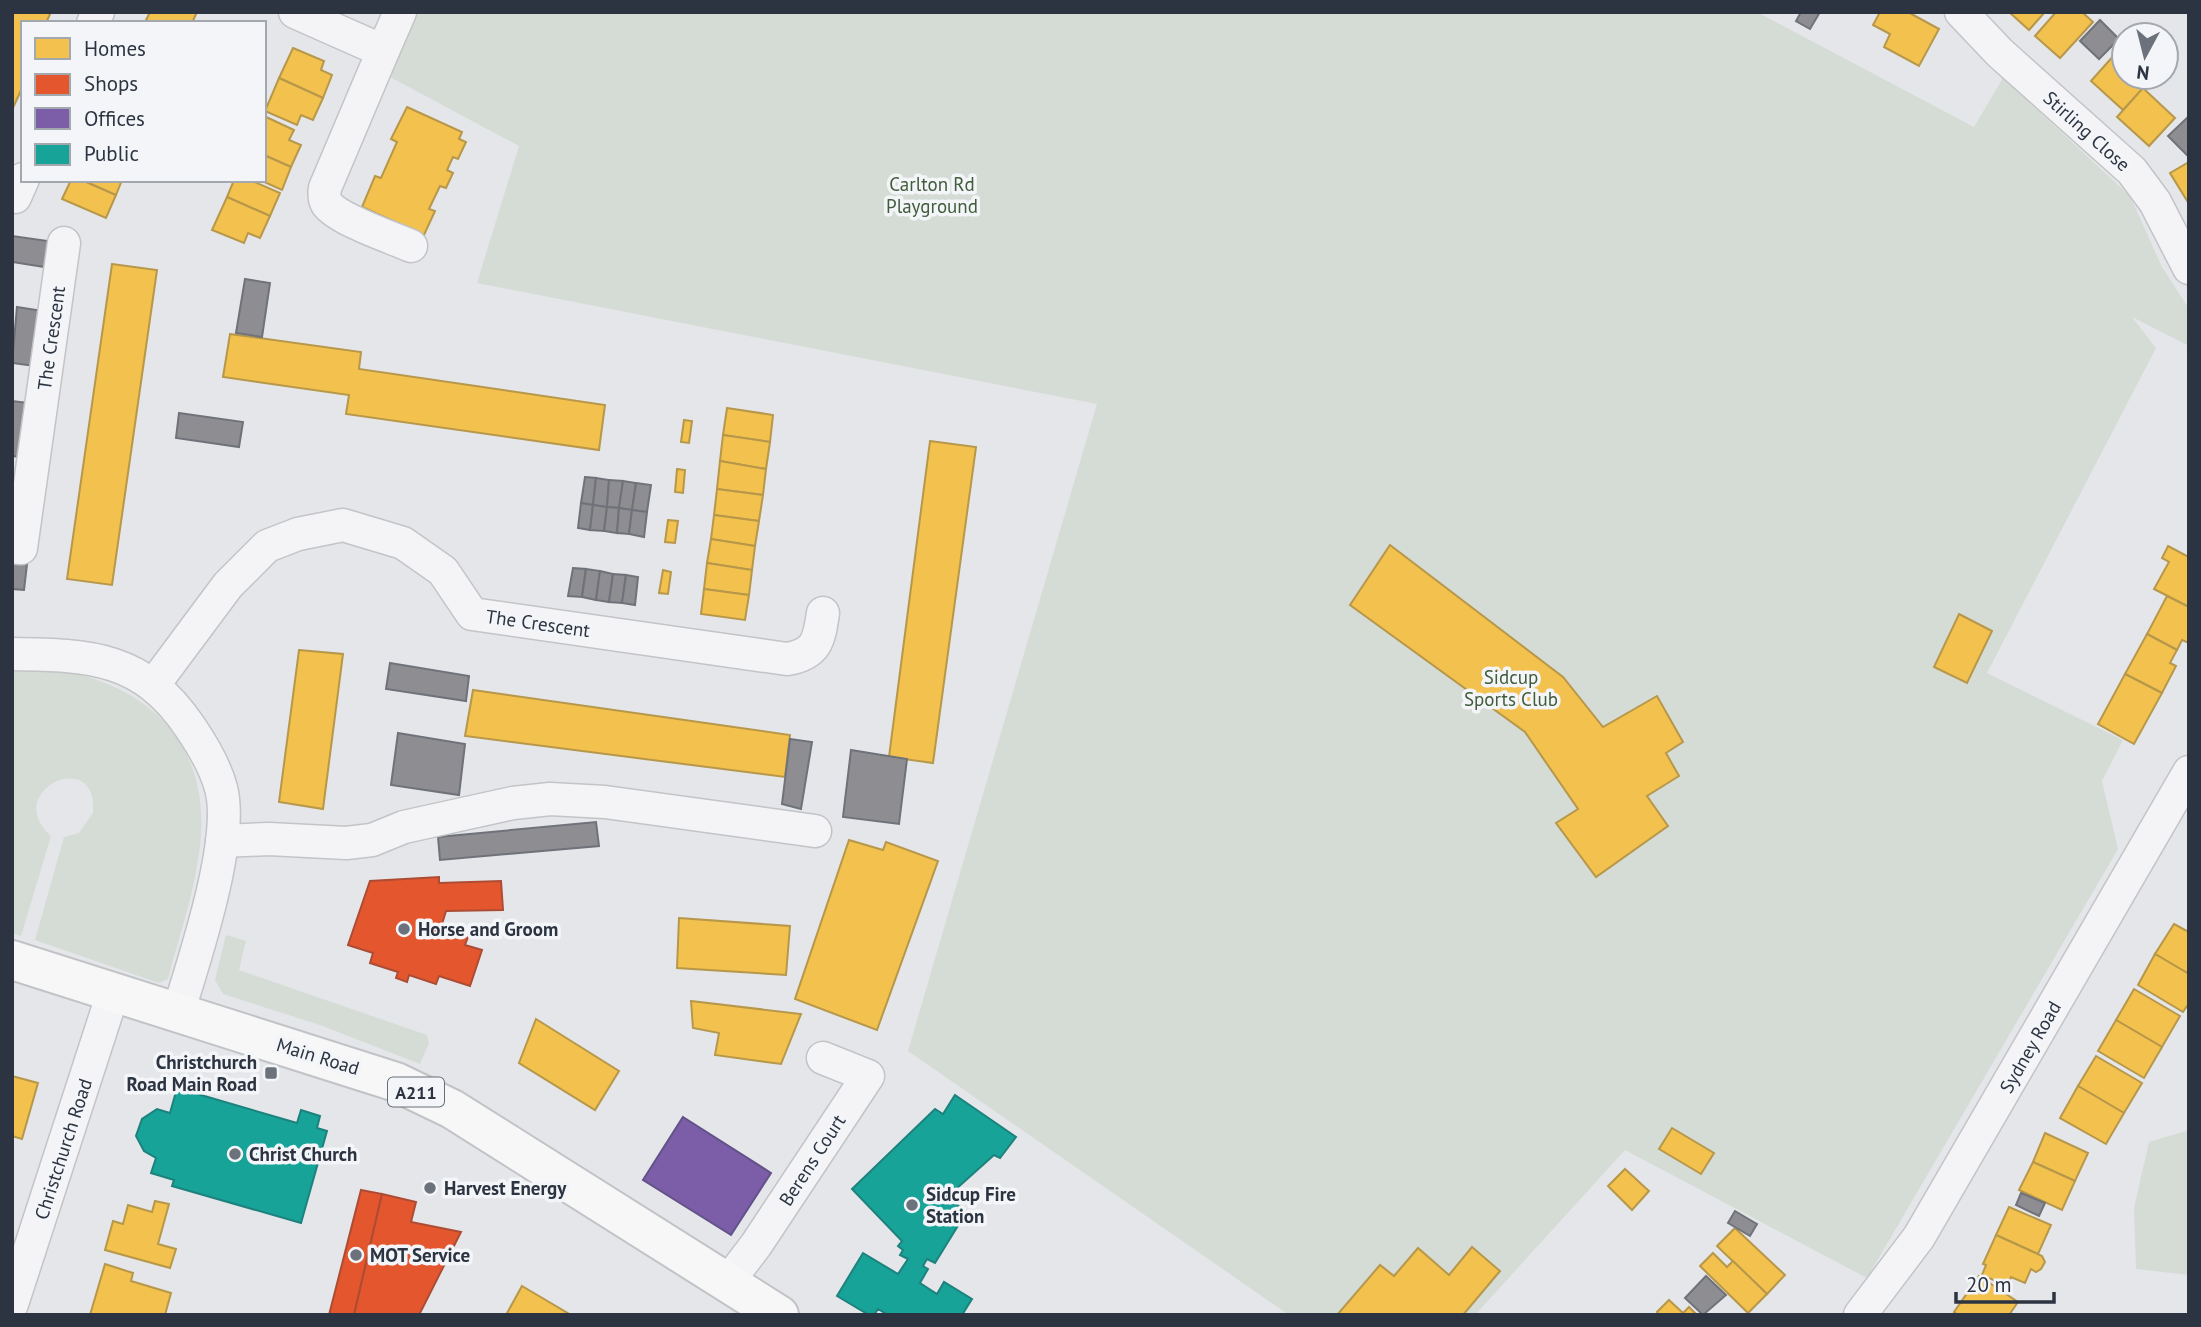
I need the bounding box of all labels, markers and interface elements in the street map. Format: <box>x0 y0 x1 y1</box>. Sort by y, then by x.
legend <box>21 21 266 182</box>
north arrow <box>2110 21 2180 91</box>
text: Homes <box>84 35 146 62</box>
text: N <box>2135 60 2151 86</box>
text: Shops <box>84 70 138 97</box>
street label: Stirling Close <box>2039 86 2135 176</box>
text: Offices <box>84 105 145 132</box>
text: Public <box>84 140 139 167</box>
park label: Carlton Rd Playground <box>886 172 978 218</box>
street label: The Crescent <box>32 284 70 392</box>
street label: The Crescent <box>484 604 592 642</box>
park label: Sidcup Sports Club <box>1464 665 1558 711</box>
place label: Horse and Groom <box>418 917 558 941</box>
marker: Horse and Groom <box>396 921 412 937</box>
street label: Sydney Road <box>1994 997 2066 1097</box>
street label: Main Road <box>274 1032 362 1080</box>
place label: Christchurch Road Main Road <box>127 1050 257 1096</box>
marker: Christchurch Road Main Road <box>263 1065 279 1081</box>
street label: Christchurch Road <box>29 1075 97 1223</box>
road number: A211 <box>388 1078 444 1106</box>
street label: Berens Court <box>774 1109 851 1210</box>
place label: Christ Church <box>249 1142 357 1166</box>
marker: Christ Church <box>227 1146 243 1162</box>
place label: Harvest Energy <box>444 1176 567 1200</box>
marker: Harvest Energy <box>422 1180 438 1196</box>
place label: Sidcup Fire Station <box>926 1182 1016 1228</box>
marker: Sidcup Fire Station <box>904 1197 920 1213</box>
place label: MOT Service <box>370 1243 470 1267</box>
marker: MOT Service <box>348 1247 364 1263</box>
scale bar <box>1956 1260 2054 1304</box>
text: 20 m <box>1966 1271 2012 1298</box>

